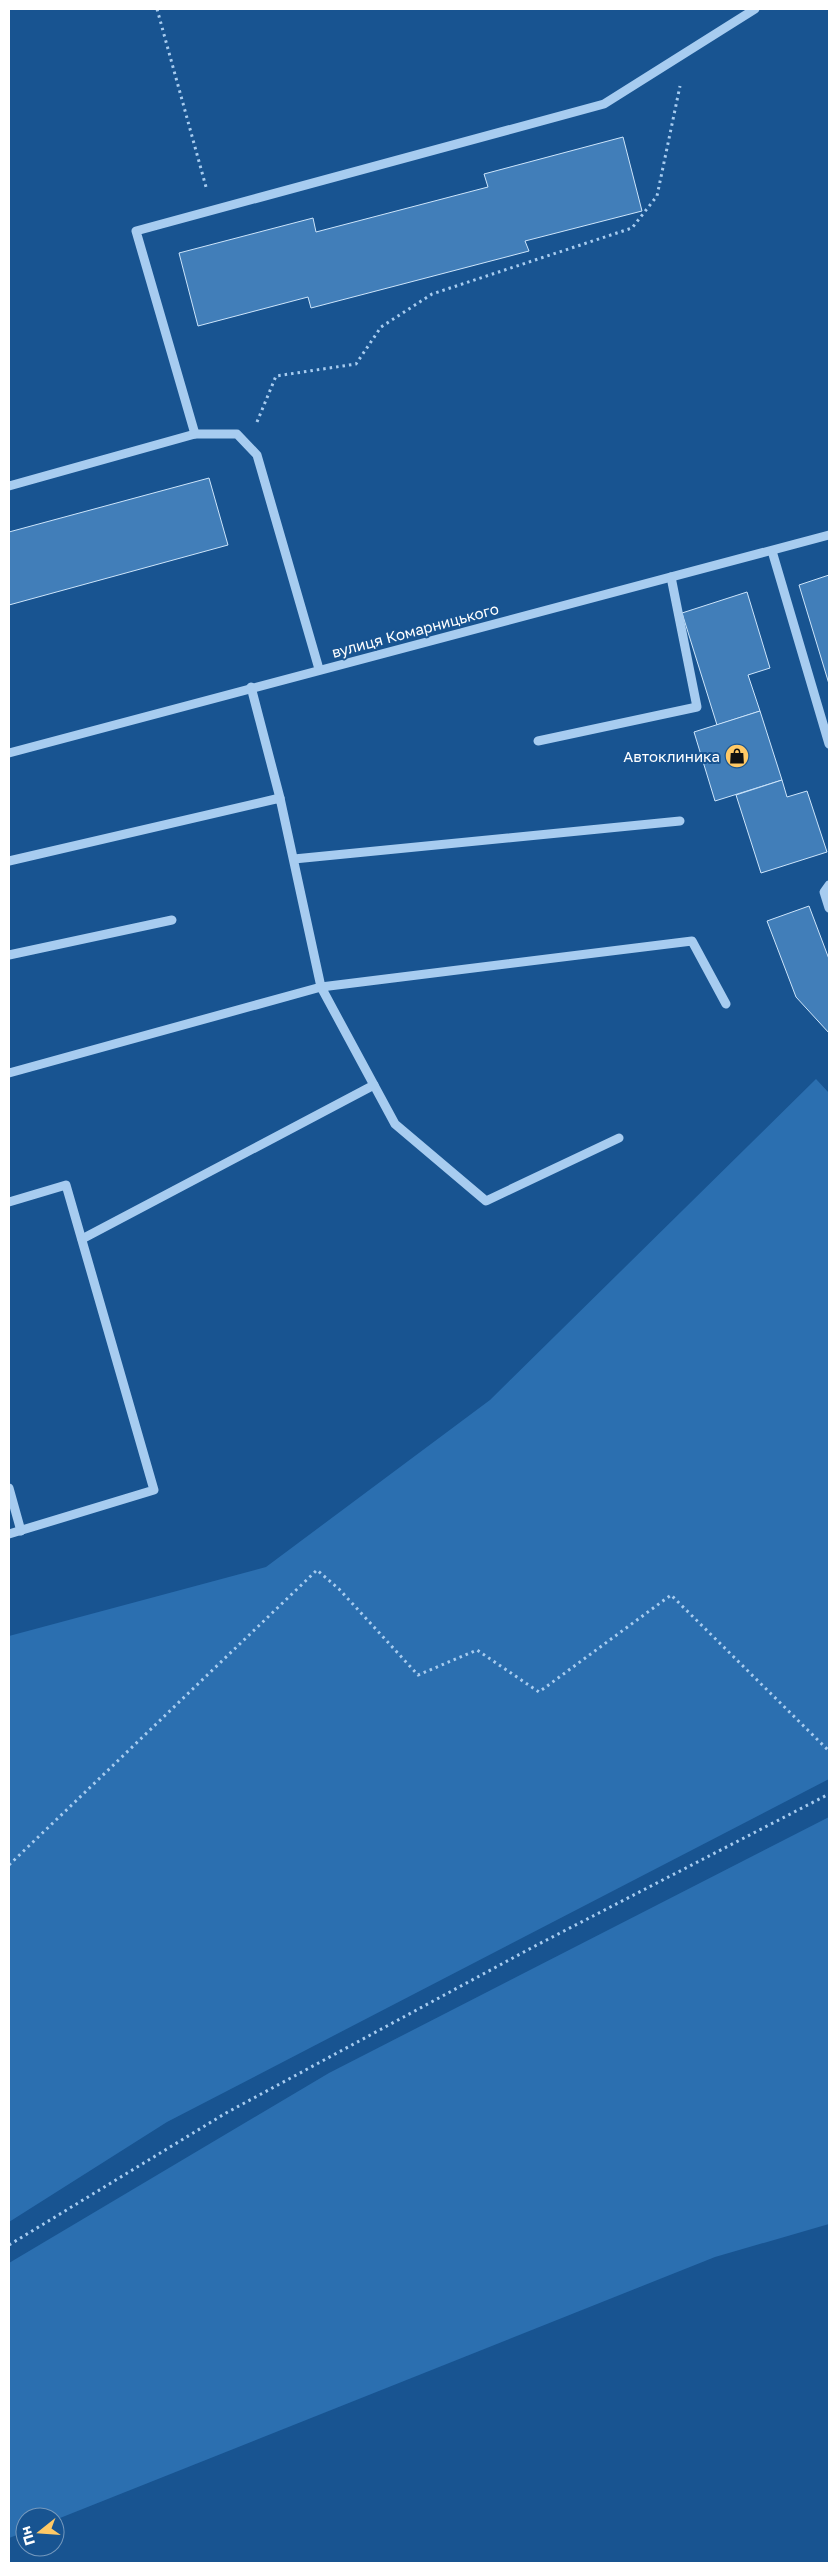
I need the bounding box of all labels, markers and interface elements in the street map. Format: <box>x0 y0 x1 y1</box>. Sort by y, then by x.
street label: вулиця Комарницького <box>330 599 500 661</box>
shop icon: Автоклиника <box>724 743 750 769</box>
place label: Автоклиника <box>623 747 720 765</box>
north arrow <box>15 2507 65 2557</box>
text: Пн <box>16 2524 38 2548</box>

